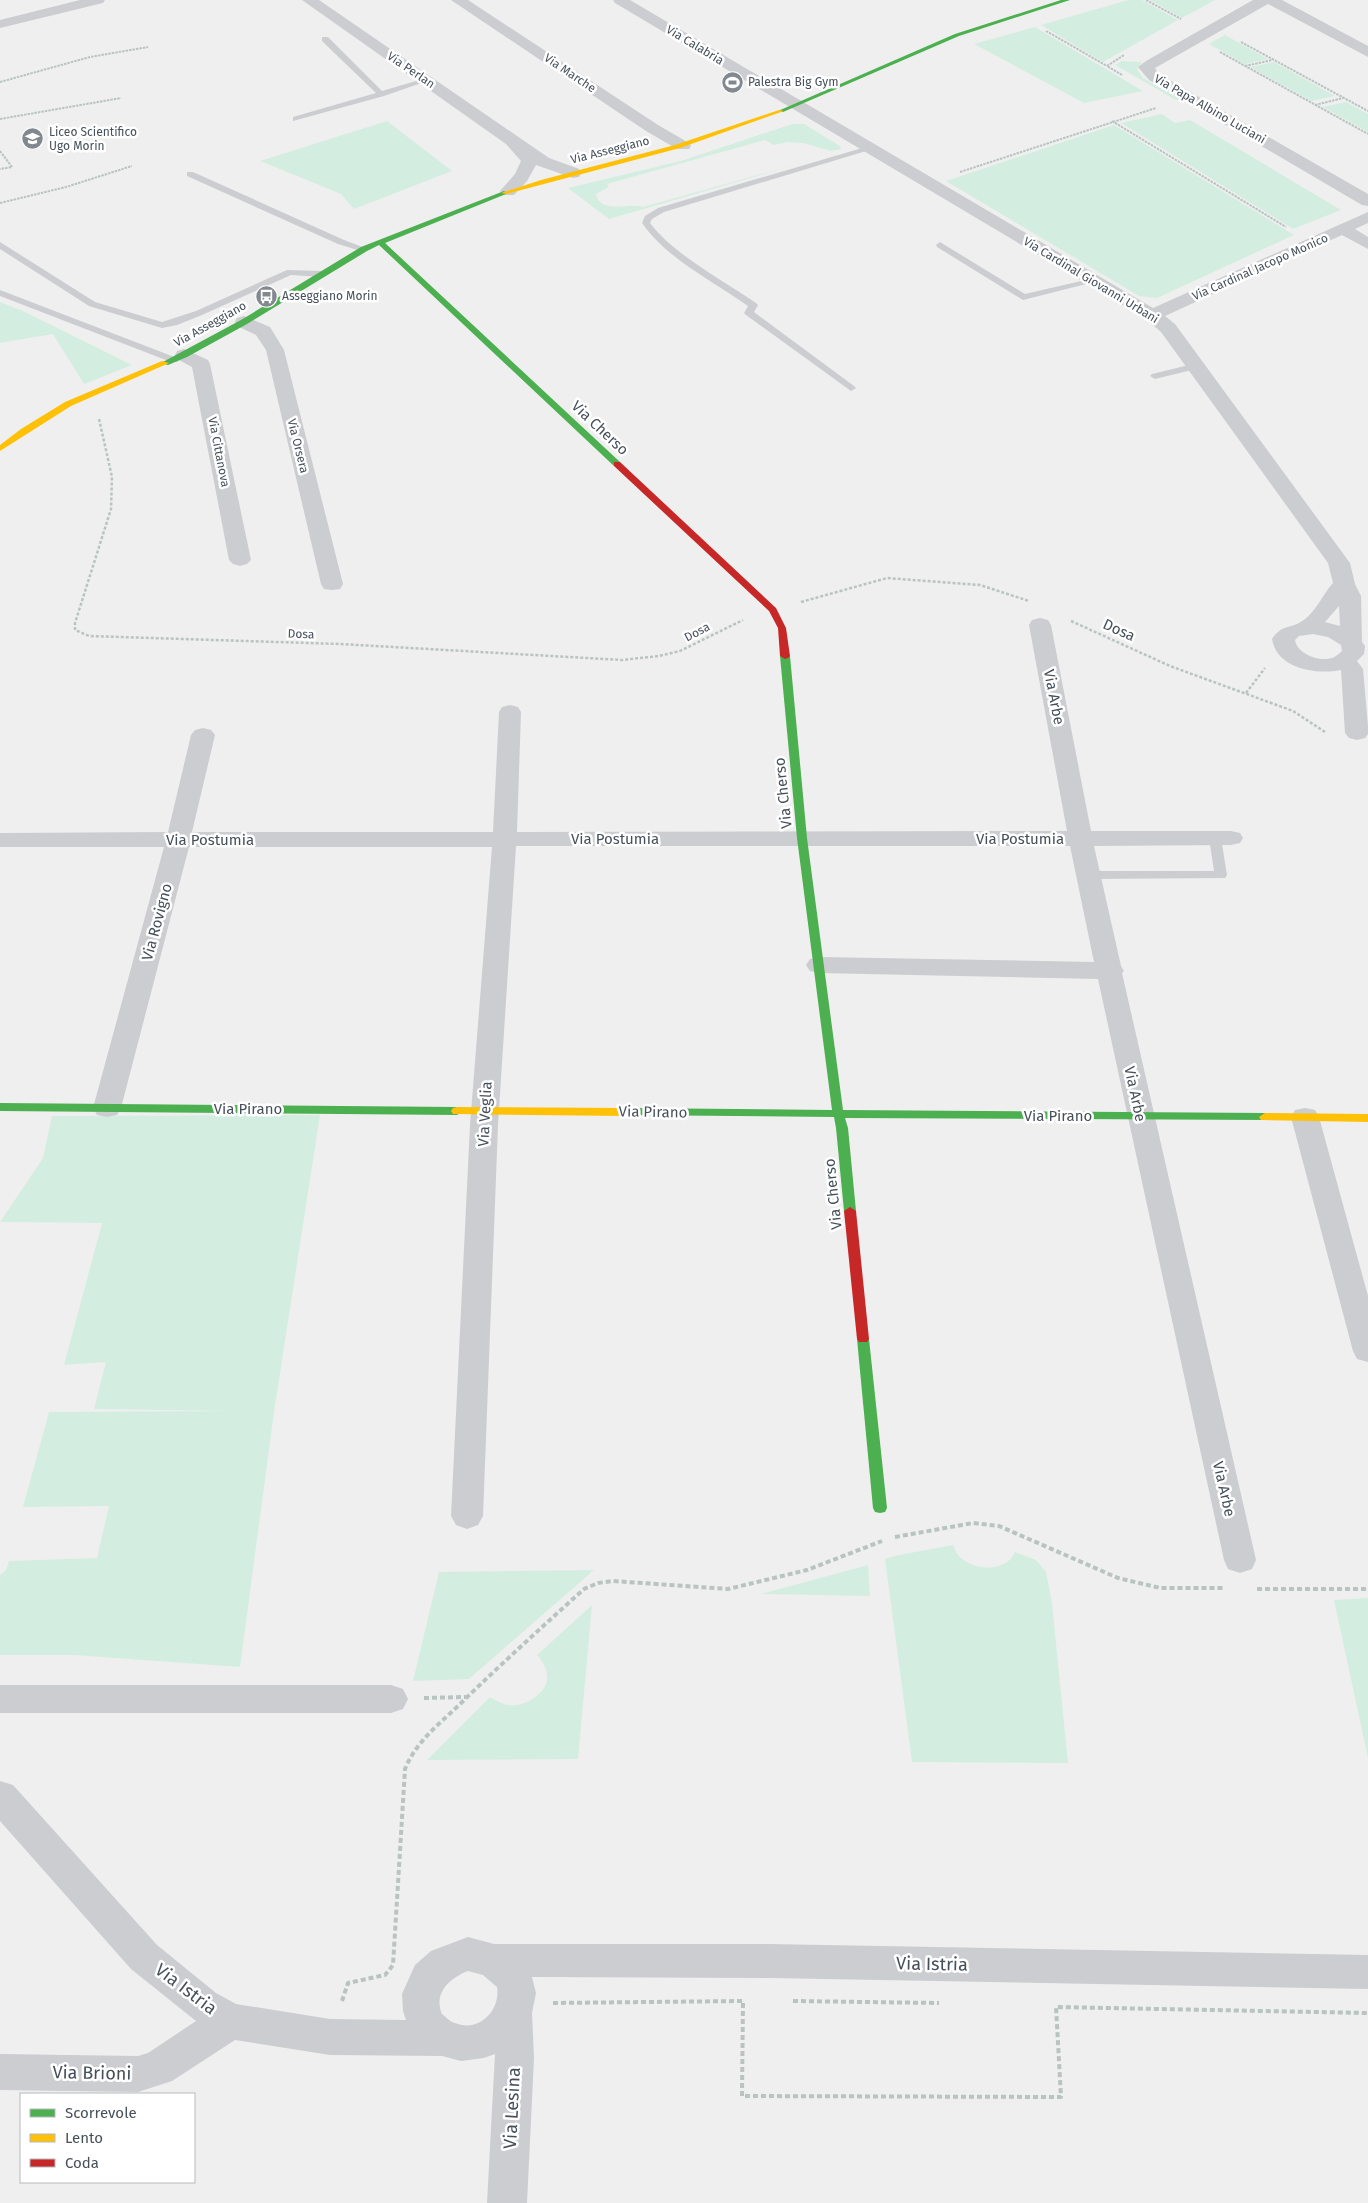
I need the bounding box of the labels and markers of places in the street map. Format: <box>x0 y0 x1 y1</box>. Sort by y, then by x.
sports icon: Palestra Big Gym <box>720 70 744 94</box>
place label: Palestra Big Gym <box>748 75 838 89</box>
place label: Liceo Scientifico Ugo Morin <box>49 125 137 153</box>
school or university icon: Liceo Scientifico Ugo Morin <box>21 127 45 151</box>
bus stop icon: Asseggiano Morin <box>254 284 278 308</box>
place label: Asseggiano Morin <box>282 289 378 303</box>

